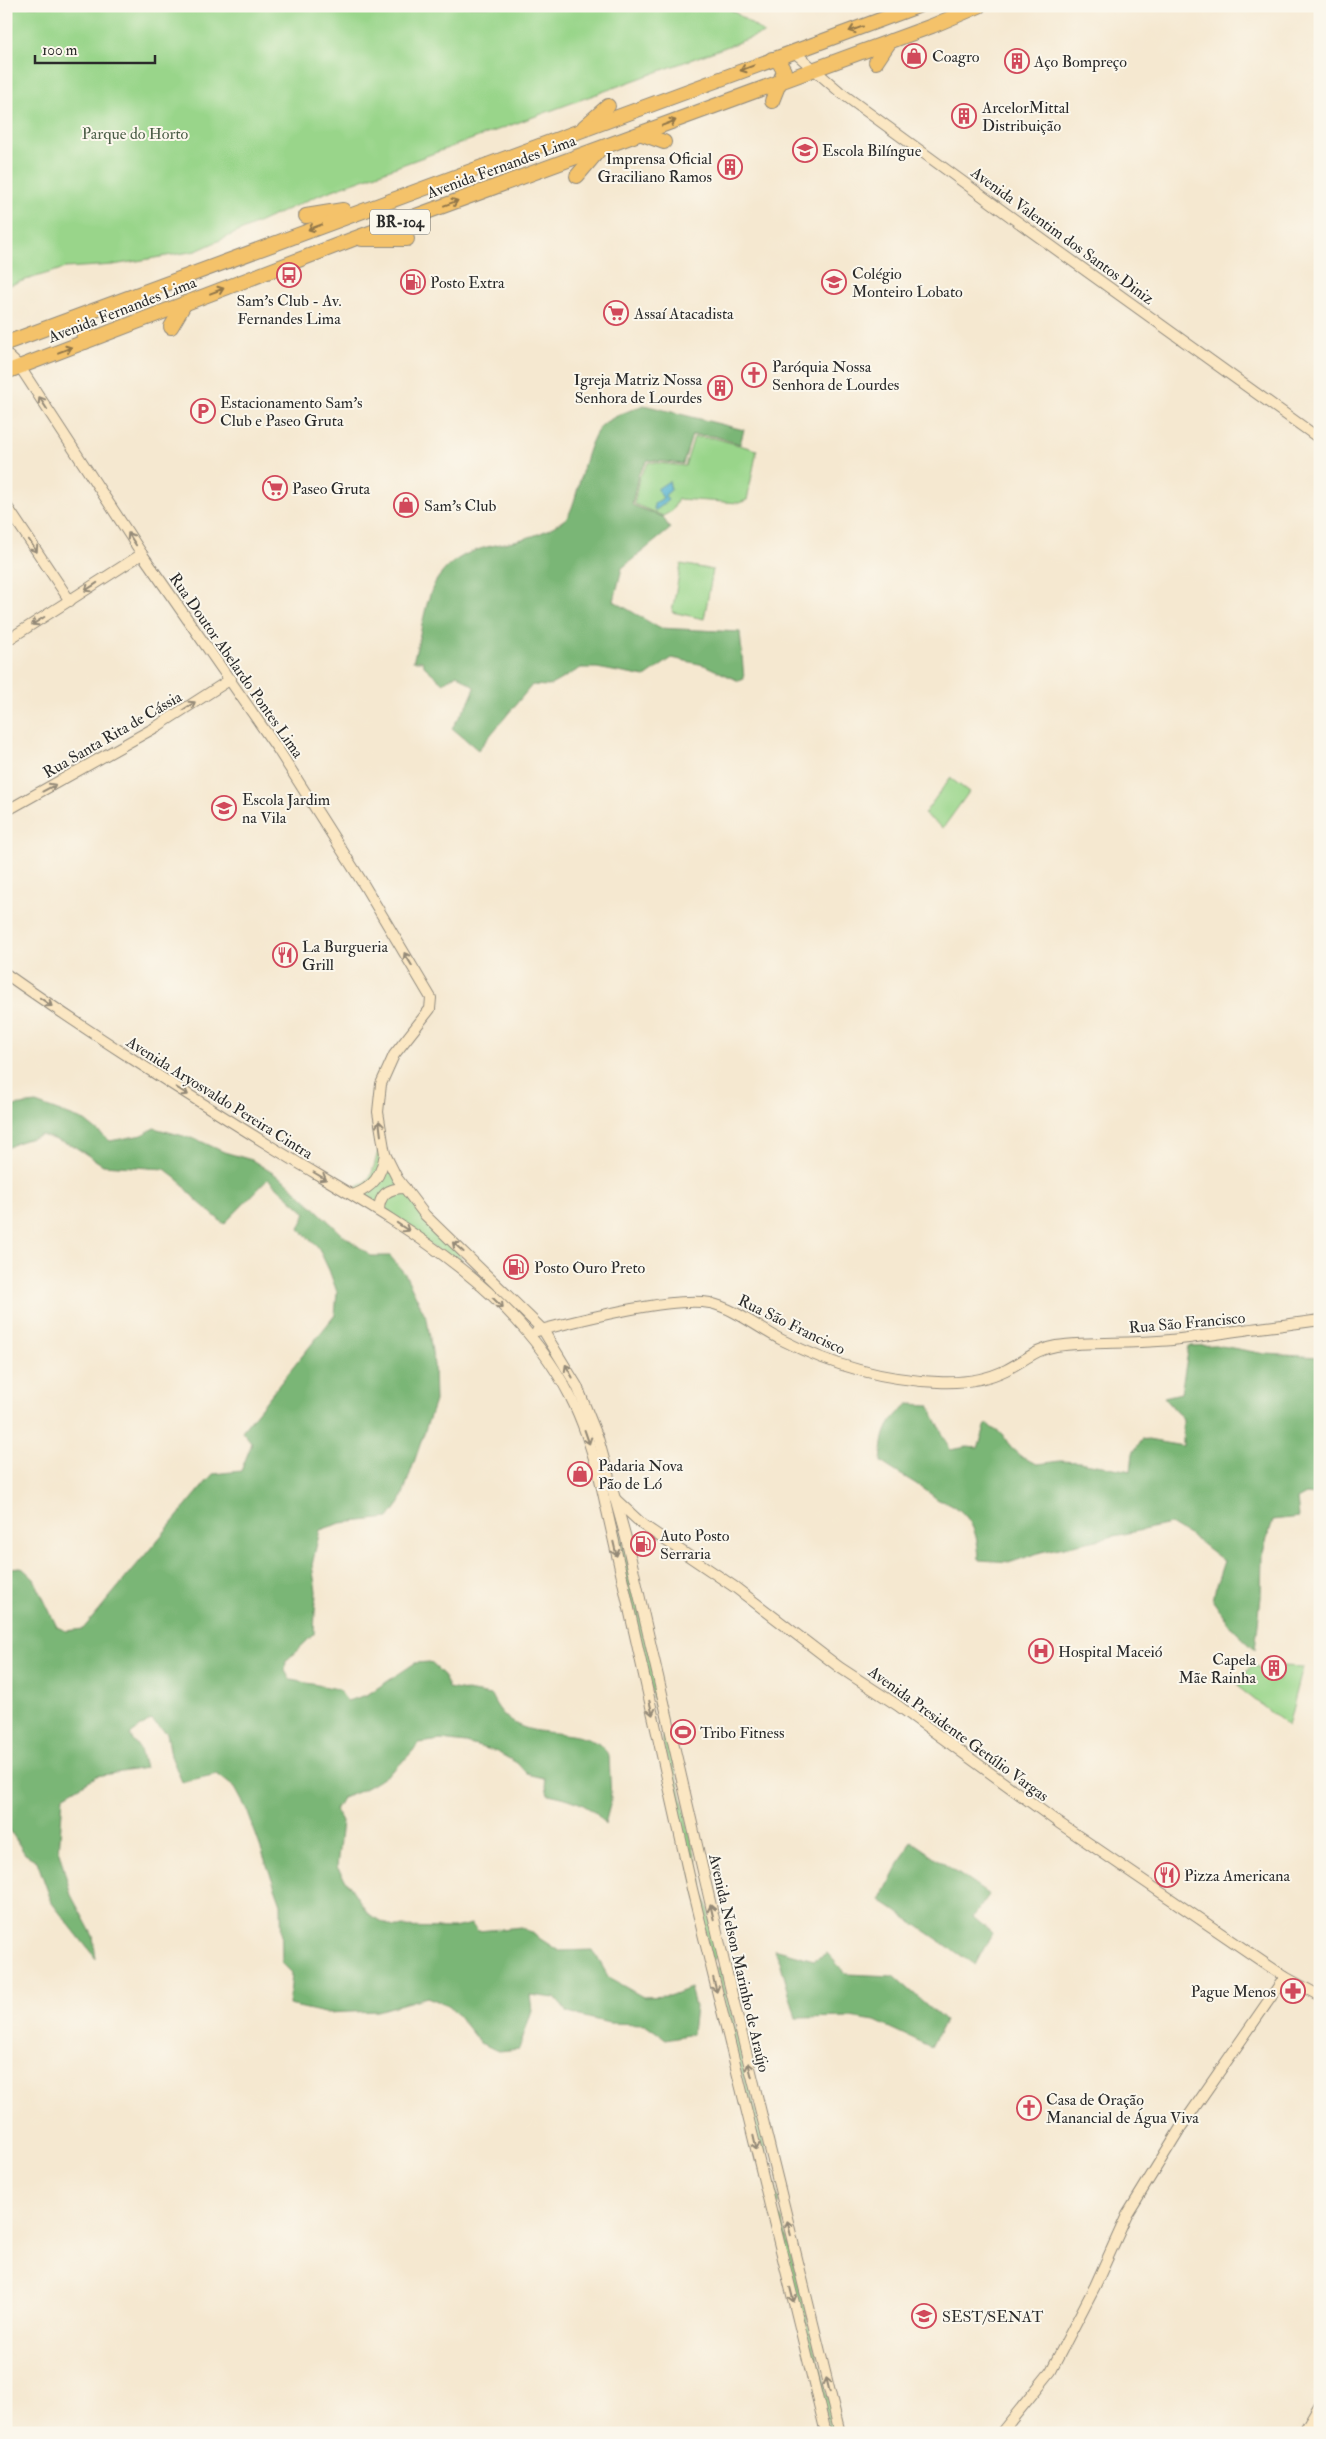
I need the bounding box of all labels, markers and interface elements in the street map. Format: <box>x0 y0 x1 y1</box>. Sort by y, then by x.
one-way arrow <box>849 25 864 34</box>
scale bar <box>35 32 155 64</box>
text: 100 m <box>42 41 78 60</box>
shop icon: Coagro <box>901 43 927 69</box>
place label: Coagro <box>932 47 980 67</box>
building icon: Aço Bompreço <box>1004 48 1030 74</box>
place label: Aço Bompreço <box>1033 52 1127 73</box>
one-way arrow <box>740 64 755 74</box>
place label: ArcelorMittal Distribuição <box>981 98 1069 136</box>
building icon: ArcelorMittal Distribuição <box>951 103 977 129</box>
one-way arrow <box>661 118 677 127</box>
park label: Parque do Horto <box>82 124 189 144</box>
street label: Avenida Fernandes Lima <box>423 131 579 204</box>
school or university icon: Escola Bilíngue <box>792 137 818 163</box>
place label: Escola Bilíngue <box>822 141 922 161</box>
place label: Imprensa Oficial Graciliano Ramos <box>598 149 712 187</box>
building icon: Imprensa Oficial Graciliano Ramos <box>717 154 743 180</box>
street label: Avenida Valentim dos Santos Diniz <box>966 162 1158 309</box>
one-way arrow <box>443 198 458 207</box>
road number: BR-104 <box>370 210 430 234</box>
one-way arrow <box>308 223 324 232</box>
bus stop icon: Sam's Club - Av. Fernandes Lima <box>276 262 302 288</box>
place label: Colégio Monteiro Lobato <box>852 264 963 302</box>
fuel station icon: Posto Extra <box>400 269 426 295</box>
school or university icon: Colégio Monteiro Lobato <box>821 269 847 295</box>
street label: Avenida Fernandes Lima <box>45 272 200 348</box>
place label: Posto Extra <box>430 273 505 293</box>
one-way arrow <box>209 286 224 295</box>
place label: Sam's Club - Av. Fernandes Lima <box>236 291 342 329</box>
supermarket icon: Assaí Atacadista <box>603 300 629 326</box>
place label: Assaí Atacadista <box>633 304 734 324</box>
one-way arrow <box>57 345 73 354</box>
place label: Paróquia Nossa Senhora de Lourdes <box>772 357 899 395</box>
church icon: Paróquia Nossa Senhora de Lourdes <box>741 362 767 388</box>
place label: Igreja Matriz Nossa Senhora de Lourdes <box>574 370 702 408</box>
building icon: Igreja Matriz Nossa Senhora de Lourdes <box>707 375 733 401</box>
place label: Estacionamento Sam's Club e Paseo Gruta <box>220 393 363 431</box>
one-way arrow <box>38 396 49 410</box>
parking icon: Estacionamento Sam's Club e Paseo Gruta <box>190 398 216 424</box>
supermarket icon: Paseo Gruta <box>262 475 288 501</box>
place label: Paseo Gruta <box>292 479 371 499</box>
shop icon: Sam's Club <box>393 492 419 518</box>
place label: Sam's Club <box>424 496 497 516</box>
one-way arrow <box>127 532 137 546</box>
one-way arrow <box>28 538 38 552</box>
street label: Rua Doutor Abelardo Pontes Lima <box>165 569 308 762</box>
one-way arrow <box>85 582 99 592</box>
one-way arrow <box>31 616 45 626</box>
street label: Rua Santa Rita de Cássia <box>40 687 186 783</box>
one-way arrow <box>182 701 196 711</box>
one-way arrow <box>42 783 57 793</box>
place label: Escola Jardim na Vila <box>242 790 331 828</box>
school or university icon: Escola Jardim na Vila <box>211 795 237 821</box>
place label: La Burgueria Grill <box>302 937 388 975</box>
restaurant icon: La Burgueria Grill <box>272 942 298 968</box>
one-way arrow <box>403 953 413 967</box>
one-way arrow <box>39 997 53 1007</box>
street label: Avenida Aryosvaldo Pereira Cintra <box>122 1032 317 1164</box>
one-way arrow <box>174 1086 188 1096</box>
one-way arrow <box>375 1120 385 1136</box>
one-way arrow <box>313 1171 327 1181</box>
one-way arrow <box>395 1222 409 1232</box>
one-way arrow <box>451 1241 464 1253</box>
fuel station icon: Posto Ouro Preto <box>503 1254 529 1280</box>
place label: Posto Ouro Preto <box>534 1258 646 1278</box>
street label: Rua São Francisco <box>735 1290 849 1360</box>
one-way arrow <box>492 1297 505 1309</box>
street label: Rua São Francisco <box>1128 1308 1246 1338</box>
one-way arrow <box>563 1364 573 1378</box>
one-way arrow <box>583 1429 593 1445</box>
place label: Padaria Nova Pão de Ló <box>598 1456 684 1494</box>
shop icon: Padaria Nova Pão de Ló <box>567 1461 593 1487</box>
place label: Auto Posto Serraria <box>659 1526 730 1564</box>
fuel station icon: Auto Posto Serraria <box>630 1531 656 1557</box>
one-way arrow <box>611 1541 621 1557</box>
hospital icon: Hospital Maceió <box>1028 1638 1054 1664</box>
place label: Hospital Maceió <box>1058 1642 1163 1663</box>
place label: Capela Mãe Rainha <box>1178 1650 1256 1688</box>
building icon: Capela Mãe Rainha <box>1261 1655 1287 1681</box>
street label: Avenida Presidente Getúlio Vargas <box>863 1661 1053 1806</box>
one-way arrow <box>647 1699 656 1715</box>
sports icon: Tribo Fitness <box>670 1719 696 1745</box>
place label: Tribo Fitness <box>700 1723 784 1743</box>
street label: Avenida Nelson Marinho de Araújo <box>704 1851 774 2075</box>
restaurant icon: Pizza Americana <box>1154 1862 1180 1888</box>
place label: Pizza Americana <box>1184 1866 1291 1886</box>
one-way arrow <box>707 1904 716 1920</box>
one-way arrow <box>711 1977 721 1993</box>
pharmacy icon: Pague Menos <box>1280 1978 1306 2004</box>
place label: Pague Menos <box>1191 1982 1276 2002</box>
one-way arrow <box>745 2062 754 2078</box>
place label: Casa de Oração Manancial de Água Viva <box>1046 2090 1199 2128</box>
church icon: Casa de Oração Manancial de Água Viva <box>1016 2095 1042 2121</box>
one-way arrow <box>751 2134 760 2150</box>
one-way arrow <box>784 2220 793 2236</box>
one-way arrow <box>788 2286 797 2302</box>
school or university icon: SEST/SENAT <box>911 2303 937 2329</box>
place label: SEST/SENAT <box>942 2307 1043 2327</box>
one-way arrow <box>823 2378 832 2394</box>

